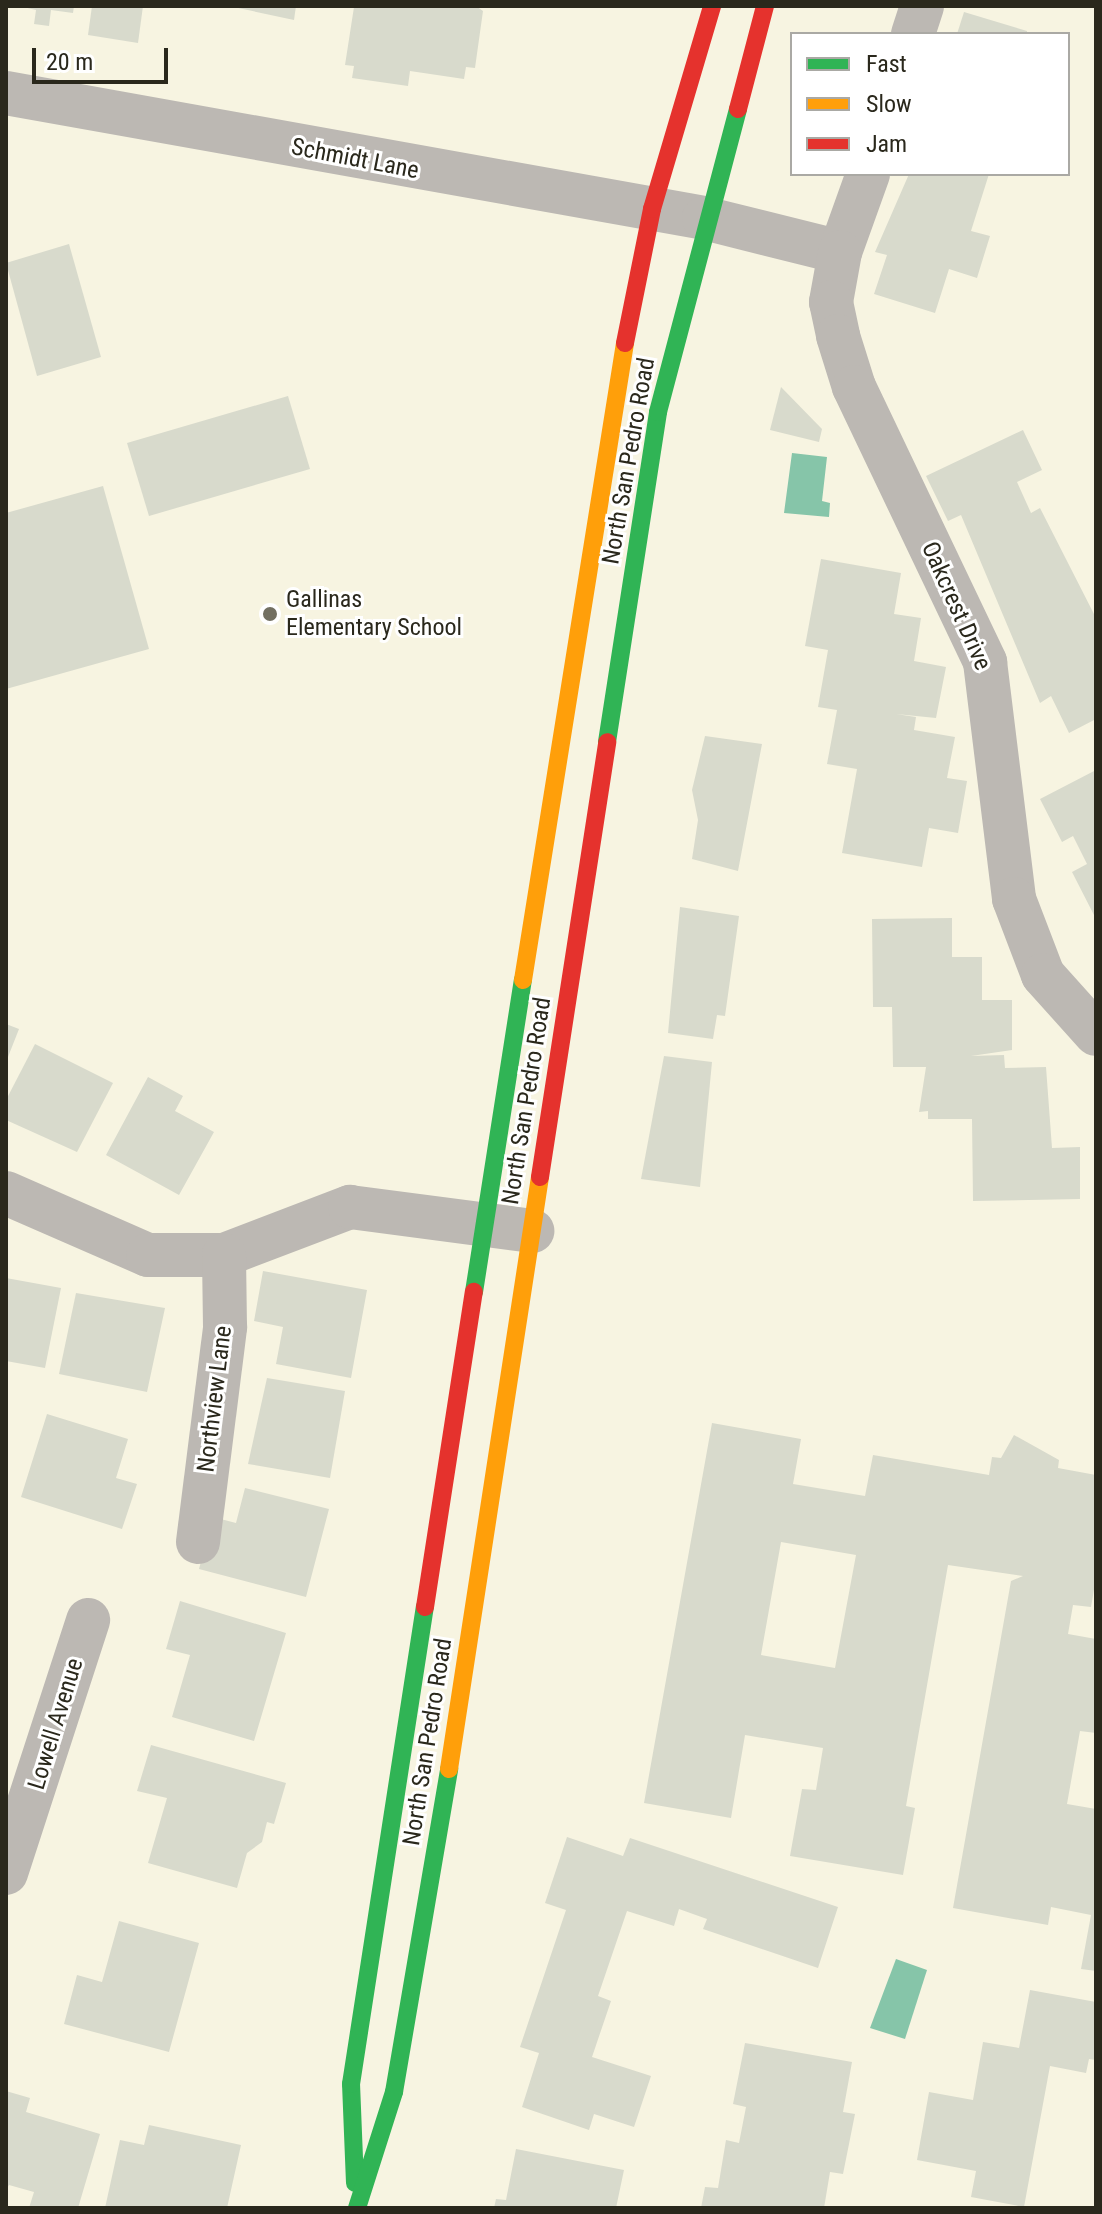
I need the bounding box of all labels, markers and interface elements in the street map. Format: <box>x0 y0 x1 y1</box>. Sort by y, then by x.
scale bar <box>36 32 172 82</box>
legend <box>790 32 1070 176</box>
text: 20 m <box>46 48 93 76</box>
text: Fast <box>866 50 907 78</box>
text: Slow <box>866 90 912 118</box>
text: Jam <box>866 130 907 158</box>
street label: Schmidt Lane <box>289 133 421 185</box>
street label: North San Pedro Road <box>597 355 661 567</box>
street label: Oakcrest Drive <box>915 537 997 675</box>
place label: Gallinas Elementary School <box>286 586 462 642</box>
marker: Gallinas Elementary School <box>261 605 279 623</box>
street label: North San Pedro Road <box>496 995 558 1207</box>
street label: Northview Lane <box>192 1324 238 1474</box>
street label: North San Pedro Road <box>397 1636 459 1848</box>
street label: Lowell Avenue <box>22 1655 90 1793</box>

